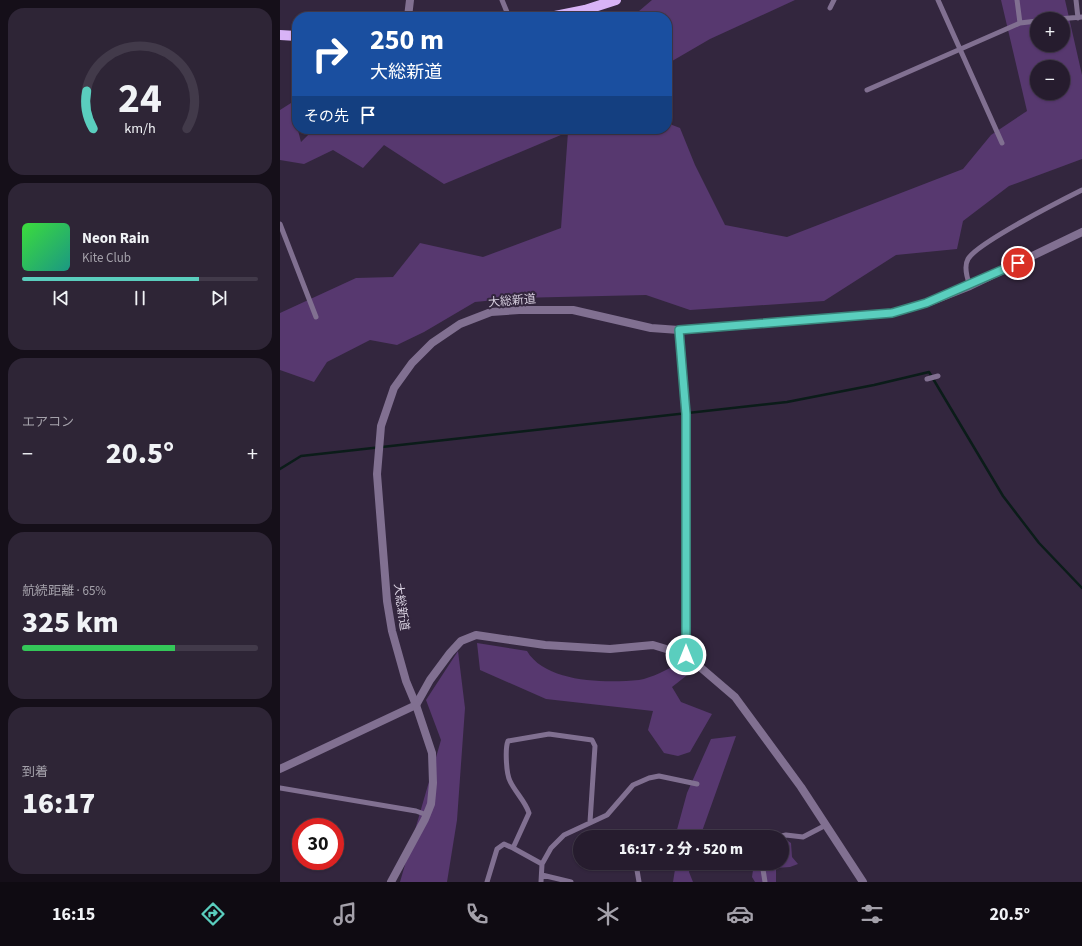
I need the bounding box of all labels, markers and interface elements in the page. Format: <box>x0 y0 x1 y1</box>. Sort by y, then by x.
map controls <box>1030 12 1070 100</box>
button: + <box>1030 12 1070 52</box>
text: 250 m <box>370 20 444 60</box>
icon: right <box>304 28 356 80</box>
text: 大総新道 <box>370 60 442 85</box>
button: − <box>1030 60 1070 100</box>
text: 24 <box>118 69 162 129</box>
icon: arrive <box>357 104 379 126</box>
text: その先 <box>304 106 349 127</box>
text: km/h <box>124 118 156 139</box>
text: Neon Rain <box>82 228 149 249</box>
pin <box>1001 246 1035 280</box>
text: Kite Club <box>82 249 131 267</box>
icon: arrive <box>1007 252 1029 274</box>
icon: previous <box>50 287 72 309</box>
icon: pause <box>129 287 151 309</box>
icon: next <box>208 287 230 309</box>
street label: 大総新道 <box>487 290 537 312</box>
text: エアコン <box>22 413 74 431</box>
text: 20.5° <box>106 432 174 475</box>
text: − <box>22 438 33 470</box>
text: + <box>247 438 258 470</box>
text: 航続距離 · 65% <box>22 582 106 600</box>
street label: 大総新道 <box>389 582 413 632</box>
text: 325 km <box>22 601 119 644</box>
position arrow <box>665 634 707 676</box>
text: 到着 <box>22 763 48 781</box>
text: 16:17 <box>22 782 95 825</box>
speed limit sign: 30 <box>292 818 344 870</box>
text: 16:17 · 2 分 · 520 m <box>619 839 743 860</box>
icon: directions <box>199 900 227 928</box>
icon: music <box>331 900 359 928</box>
icon: phone <box>463 900 491 928</box>
icon: climate <box>594 900 622 928</box>
icon: car <box>726 900 754 928</box>
icon: filters <box>858 900 886 928</box>
text: 16:15 <box>52 902 95 927</box>
text: 20.5° <box>990 902 1030 927</box>

